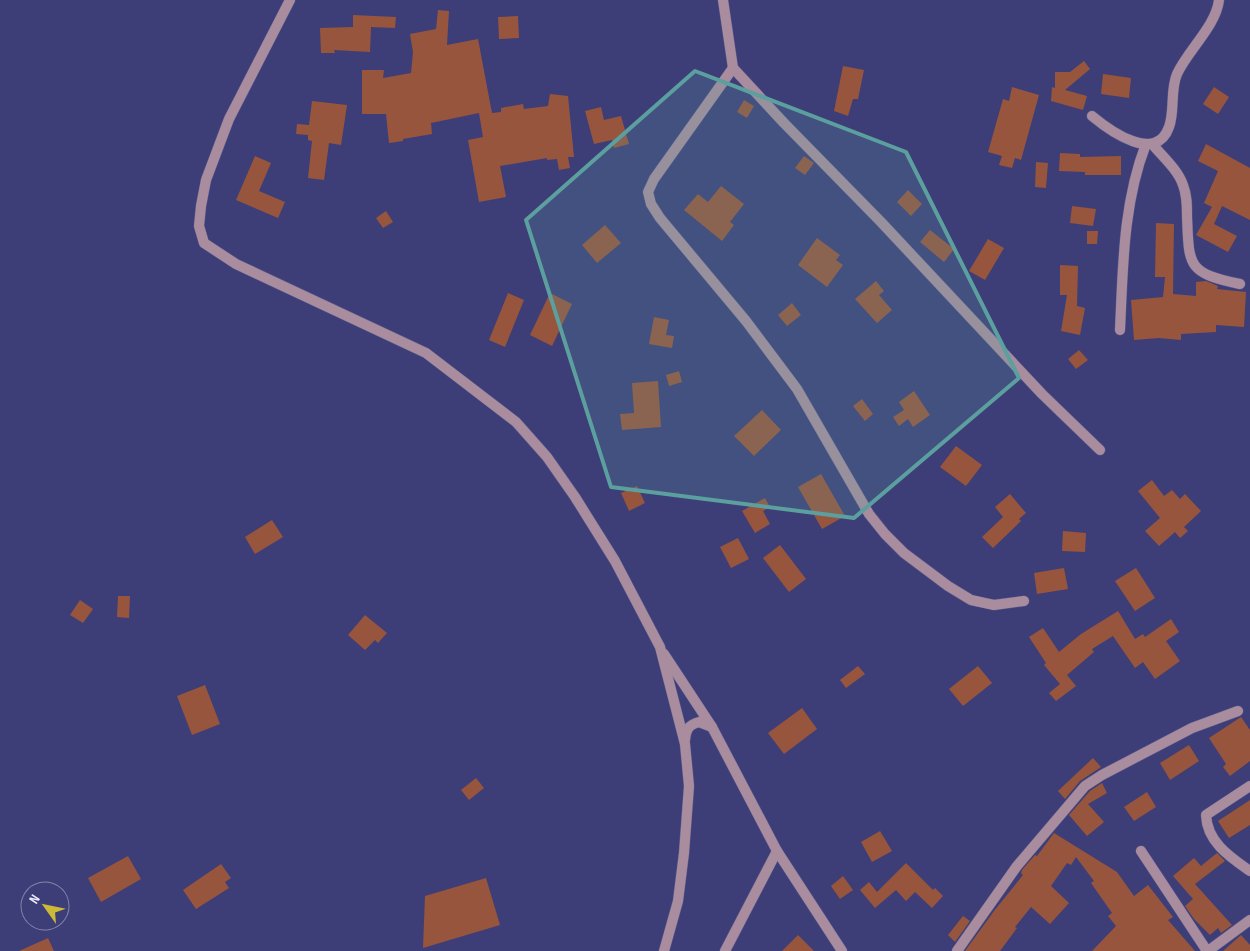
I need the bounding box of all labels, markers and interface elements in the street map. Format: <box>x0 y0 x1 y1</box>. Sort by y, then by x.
north arrow <box>20 881 70 931</box>
text: N <box>25 891 44 907</box>

